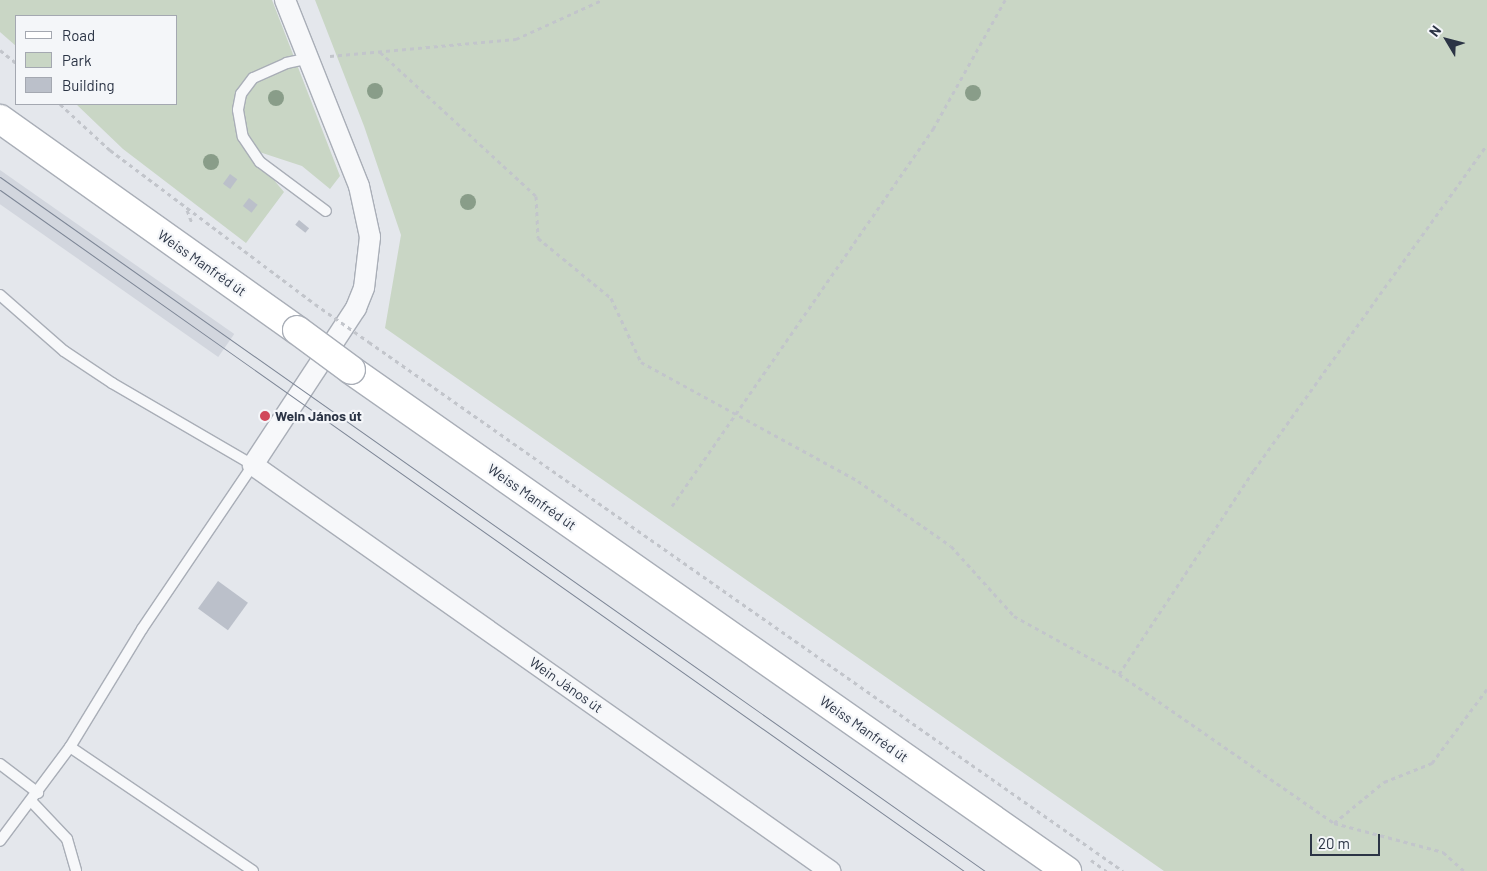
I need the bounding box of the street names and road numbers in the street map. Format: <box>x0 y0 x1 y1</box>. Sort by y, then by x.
street label: Weiss Manfréd út <box>155 226 249 300</box>
street label: Weiss Manfréd út <box>485 460 579 534</box>
street label: Wein János út <box>526 654 606 716</box>
street label: Weiss Manfréd út <box>817 692 911 766</box>

